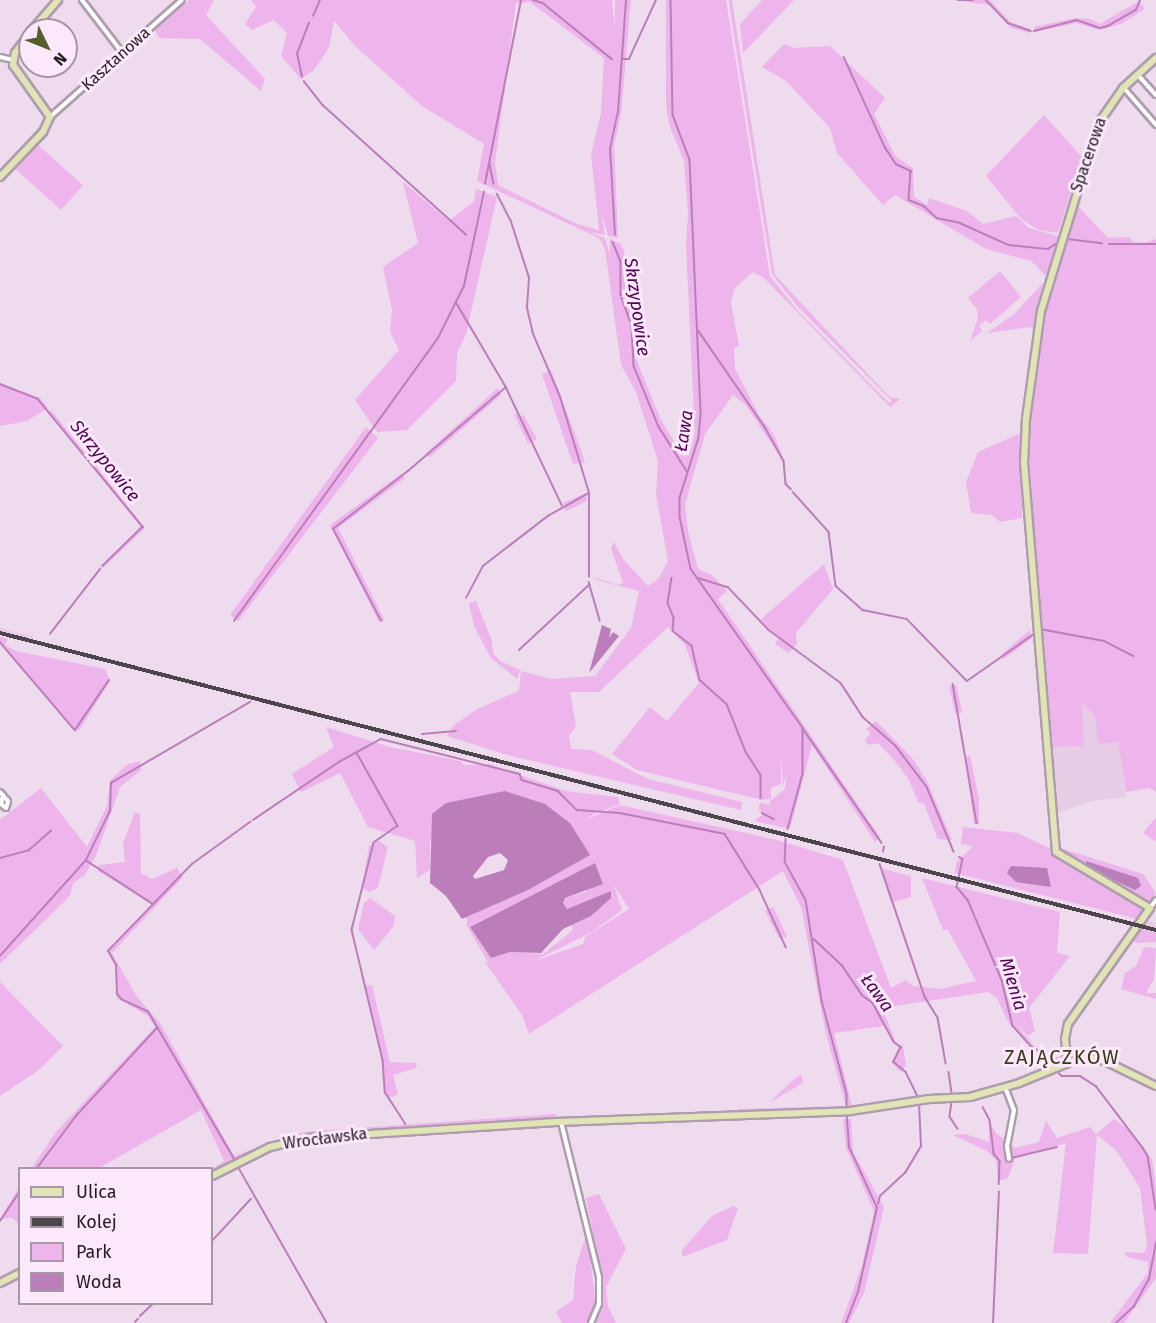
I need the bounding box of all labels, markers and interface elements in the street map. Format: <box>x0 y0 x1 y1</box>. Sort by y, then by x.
north arrow <box>18 18 78 78</box>
street label: Kasztanowa <box>78 23 154 95</box>
text: N <box>50 49 71 70</box>
street label: Spacerowa <box>1067 115 1111 195</box>
water label: Skrzypowice <box>619 257 655 357</box>
water label: Ława <box>670 409 698 453</box>
water label: Skrzypowice <box>66 416 144 506</box>
water label: Mienia <box>995 955 1031 1013</box>
water label: Ława <box>856 970 898 1016</box>
district label: ZAJĄCZKÓW <box>1004 1045 1120 1069</box>
street label: Wrocławska <box>282 1124 368 1154</box>
legend <box>18 1167 213 1305</box>
text: Ulica <box>76 1181 116 1203</box>
text: Kolej <box>76 1211 117 1233</box>
text: Park <box>76 1241 111 1263</box>
text: Woda <box>76 1271 122 1293</box>

